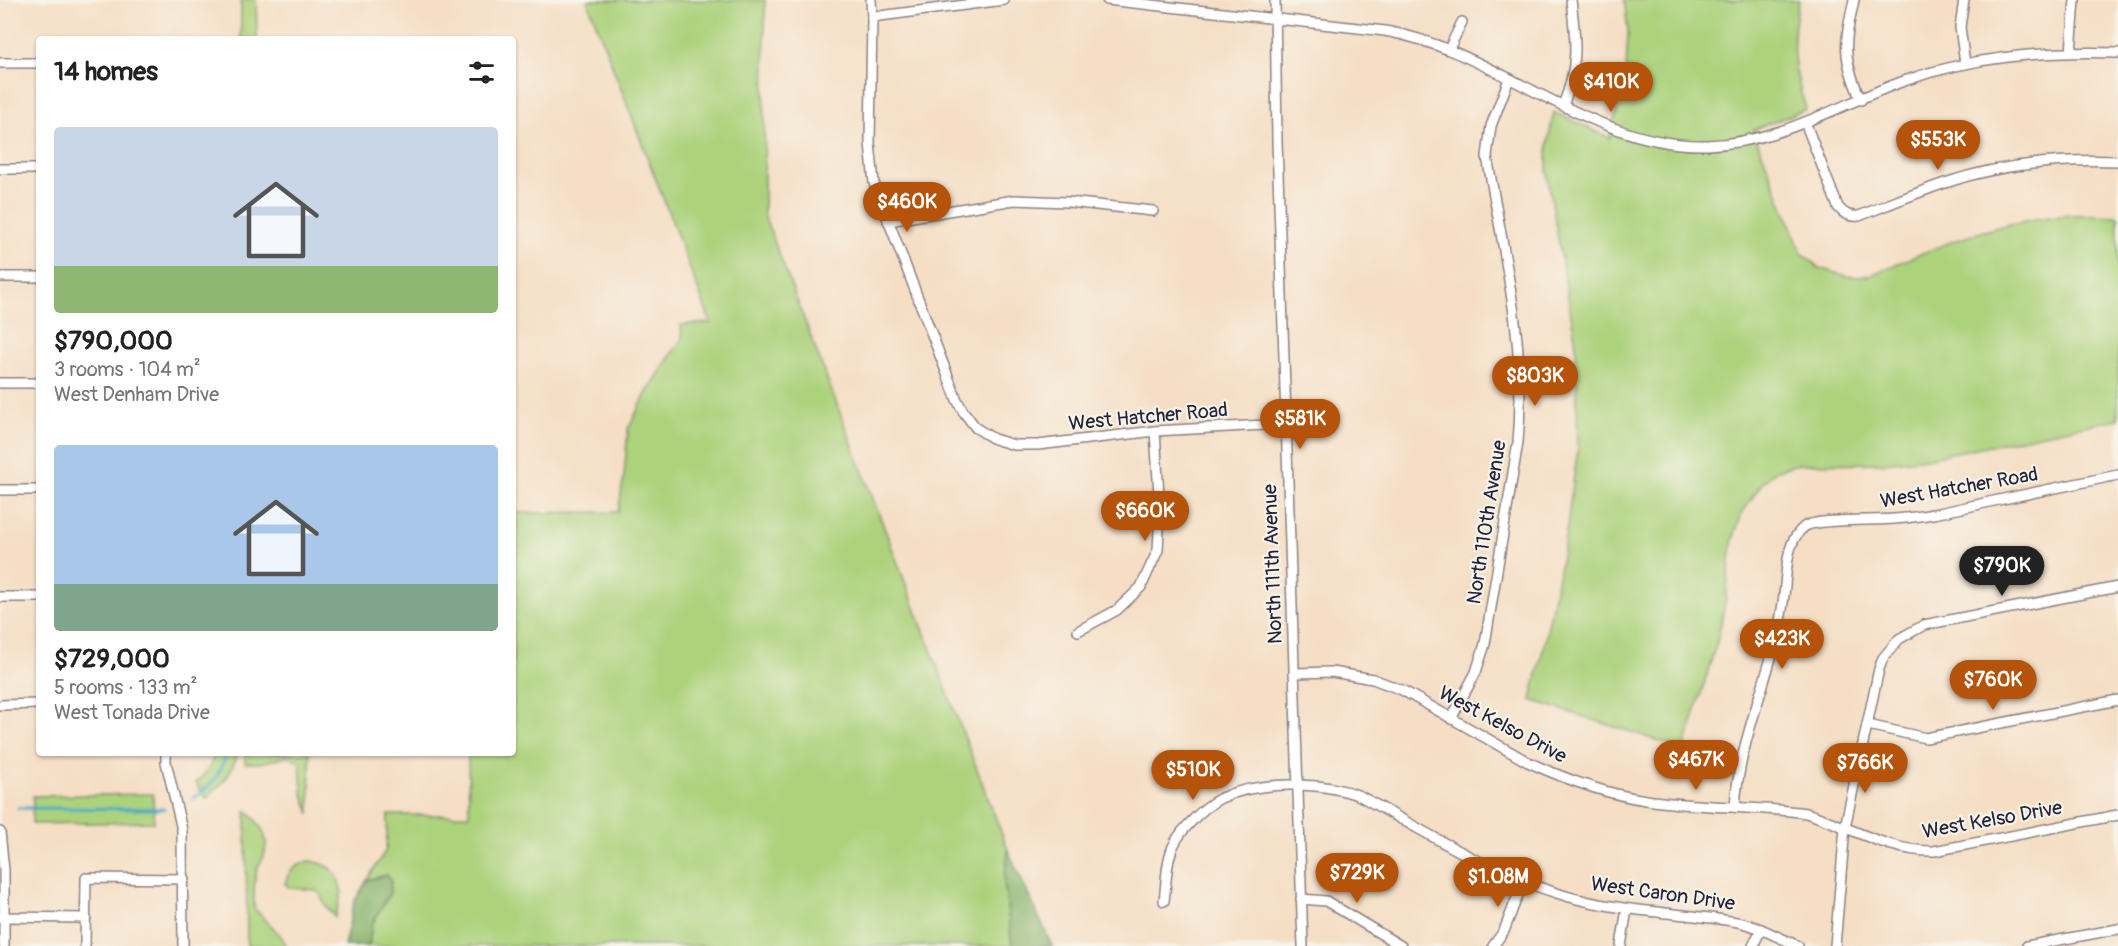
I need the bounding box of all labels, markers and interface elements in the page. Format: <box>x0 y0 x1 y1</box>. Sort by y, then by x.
text: 14 homes <box>54 56 158 88</box>
icon: filters <box>465 56 498 89</box>
pin: $410K <box>1569 62 1653 113</box>
text: $410K <box>1583 69 1639 94</box>
pin: $553K <box>1896 120 1980 171</box>
text: $553K <box>1910 127 1966 152</box>
icon: home <box>222 166 330 274</box>
pin: $460K <box>865 182 949 233</box>
text: $460K <box>877 189 937 214</box>
text: $790,000 <box>54 325 173 357</box>
pin: $803K <box>1493 356 1577 407</box>
text: 3 rooms · 104 m² <box>54 357 201 382</box>
text: $803K <box>1506 363 1564 388</box>
text: West Denham Drive <box>54 382 219 407</box>
street label: West Hatcher Road <box>1067 397 1229 436</box>
pin: $581K <box>1258 399 1342 450</box>
text: $581K <box>1274 406 1326 431</box>
street label: North 110th Avenue <box>1461 438 1512 606</box>
street label: West Hatcher Road <box>1878 461 2040 514</box>
icon: home <box>222 484 330 592</box>
street label: North 111th Avenue <box>1257 484 1288 644</box>
pin: $660K <box>1103 491 1187 542</box>
text: $660K <box>1115 498 1175 523</box>
pin: $790K <box>1960 546 2044 597</box>
text: $790K <box>1973 553 2031 578</box>
pin: $423K <box>1740 619 1824 670</box>
text: $423K <box>1754 626 1810 651</box>
text: $729,000 <box>54 643 170 675</box>
pin: $760K <box>1951 660 2035 711</box>
text: $760K <box>1964 667 2022 692</box>
text: 5 rooms · 133 m² <box>54 675 197 700</box>
street label: West Kelso Drive <box>1434 680 1571 769</box>
text: West Tonada Drive <box>54 700 210 725</box>
pin: $467K <box>1654 740 1738 791</box>
pin: $766K <box>1823 743 1907 794</box>
text: $467K <box>1668 747 1724 772</box>
pin: $510K <box>1151 750 1235 801</box>
text: $766K <box>1837 750 1893 775</box>
text: $510K <box>1165 757 1221 782</box>
street label: West Kelso Drive <box>1920 795 2064 844</box>
pin: $729K <box>1315 853 1399 904</box>
pin: $1.08M <box>1449 857 1547 908</box>
text: $729K <box>1330 860 1384 885</box>
text: $1.08M <box>1467 864 1529 889</box>
street label: West Caron Drive <box>1589 871 1737 916</box>

